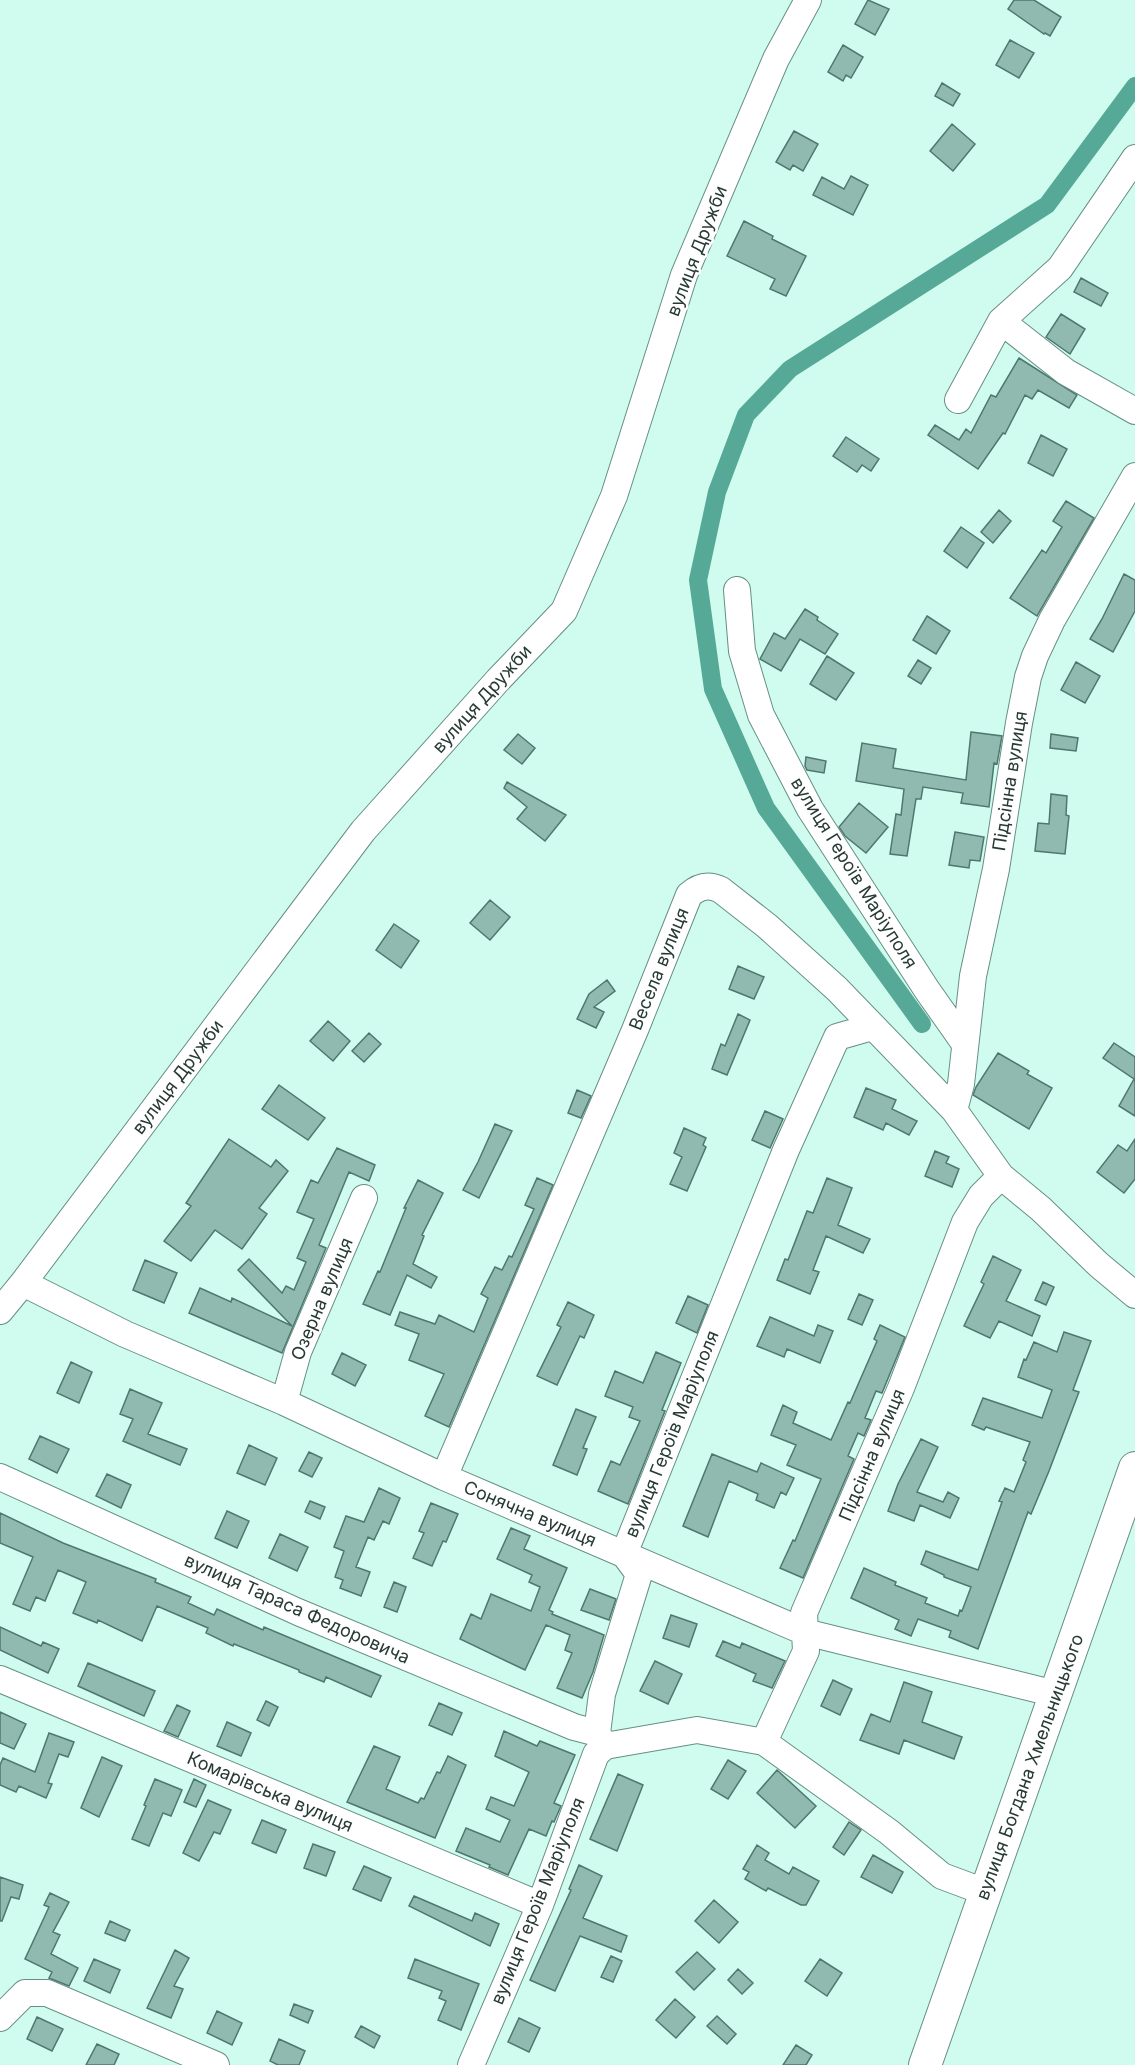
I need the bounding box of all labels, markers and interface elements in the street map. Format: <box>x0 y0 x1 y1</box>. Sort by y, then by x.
street label: вулиця Дружби <box>662 183 731 319</box>
street label: вулиця Дружби <box>428 640 535 757</box>
street label: Підсінна вулиця <box>988 709 1031 852</box>
street label: вулиця Героїв Маріуполя <box>787 773 922 972</box>
street label: Весела вулиця <box>624 905 693 1033</box>
street label: вулиця Дружби <box>128 1015 227 1138</box>
street label: Озерна вулиця <box>286 1234 357 1363</box>
street label: вулиця Героїв Маріуполя <box>620 1327 723 1540</box>
street label: Підсінна вулиця <box>834 1386 909 1524</box>
street label: Сонячна вулиця <box>461 1476 600 1551</box>
street label: вулиця Тараса Федоровича <box>181 1549 413 1668</box>
street label: вулиця Богдана Хмельницького <box>972 1631 1088 1903</box>
street label: Комарівська вулиця <box>184 1747 356 1836</box>
street label: вулиця Героїв Маріуполя <box>486 1794 589 2007</box>

